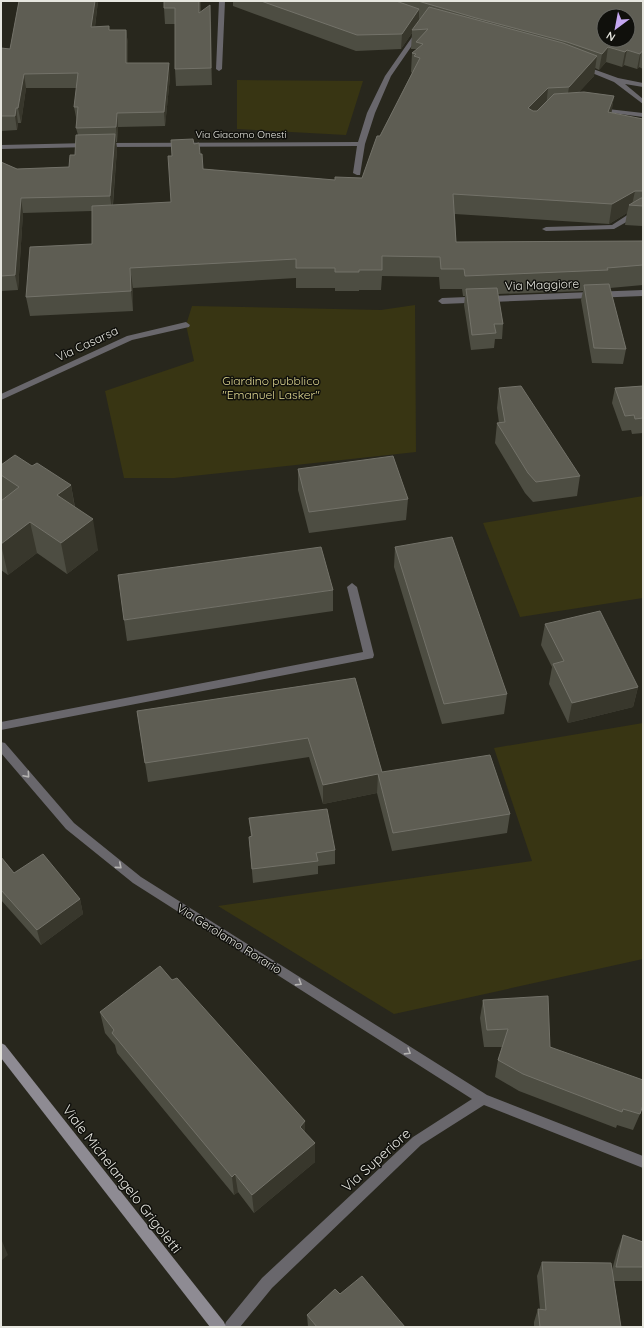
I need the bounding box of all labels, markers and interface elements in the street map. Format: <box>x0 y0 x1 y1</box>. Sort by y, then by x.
north arrow <box>596 8 636 48</box>
text: N <box>604 28 618 45</box>
street label: Via Giacomo Onesti <box>195 128 287 141</box>
street label: Via Maggiore <box>505 276 580 293</box>
street label: Via Casarsa <box>53 323 120 364</box>
park label: Giardino pubblico "Emanuel Lasker" <box>222 373 320 402</box>
one-way arrow <box>22 771 29 778</box>
one-way arrow <box>115 861 122 868</box>
street label: Via Gerolamo Rorario <box>174 900 284 977</box>
one-way arrow <box>295 978 302 985</box>
one-way arrow <box>404 1047 411 1054</box>
street label: Viale Michelangelo Grigoletti <box>58 1101 186 1257</box>
street label: Via Superiore <box>338 1124 414 1196</box>

